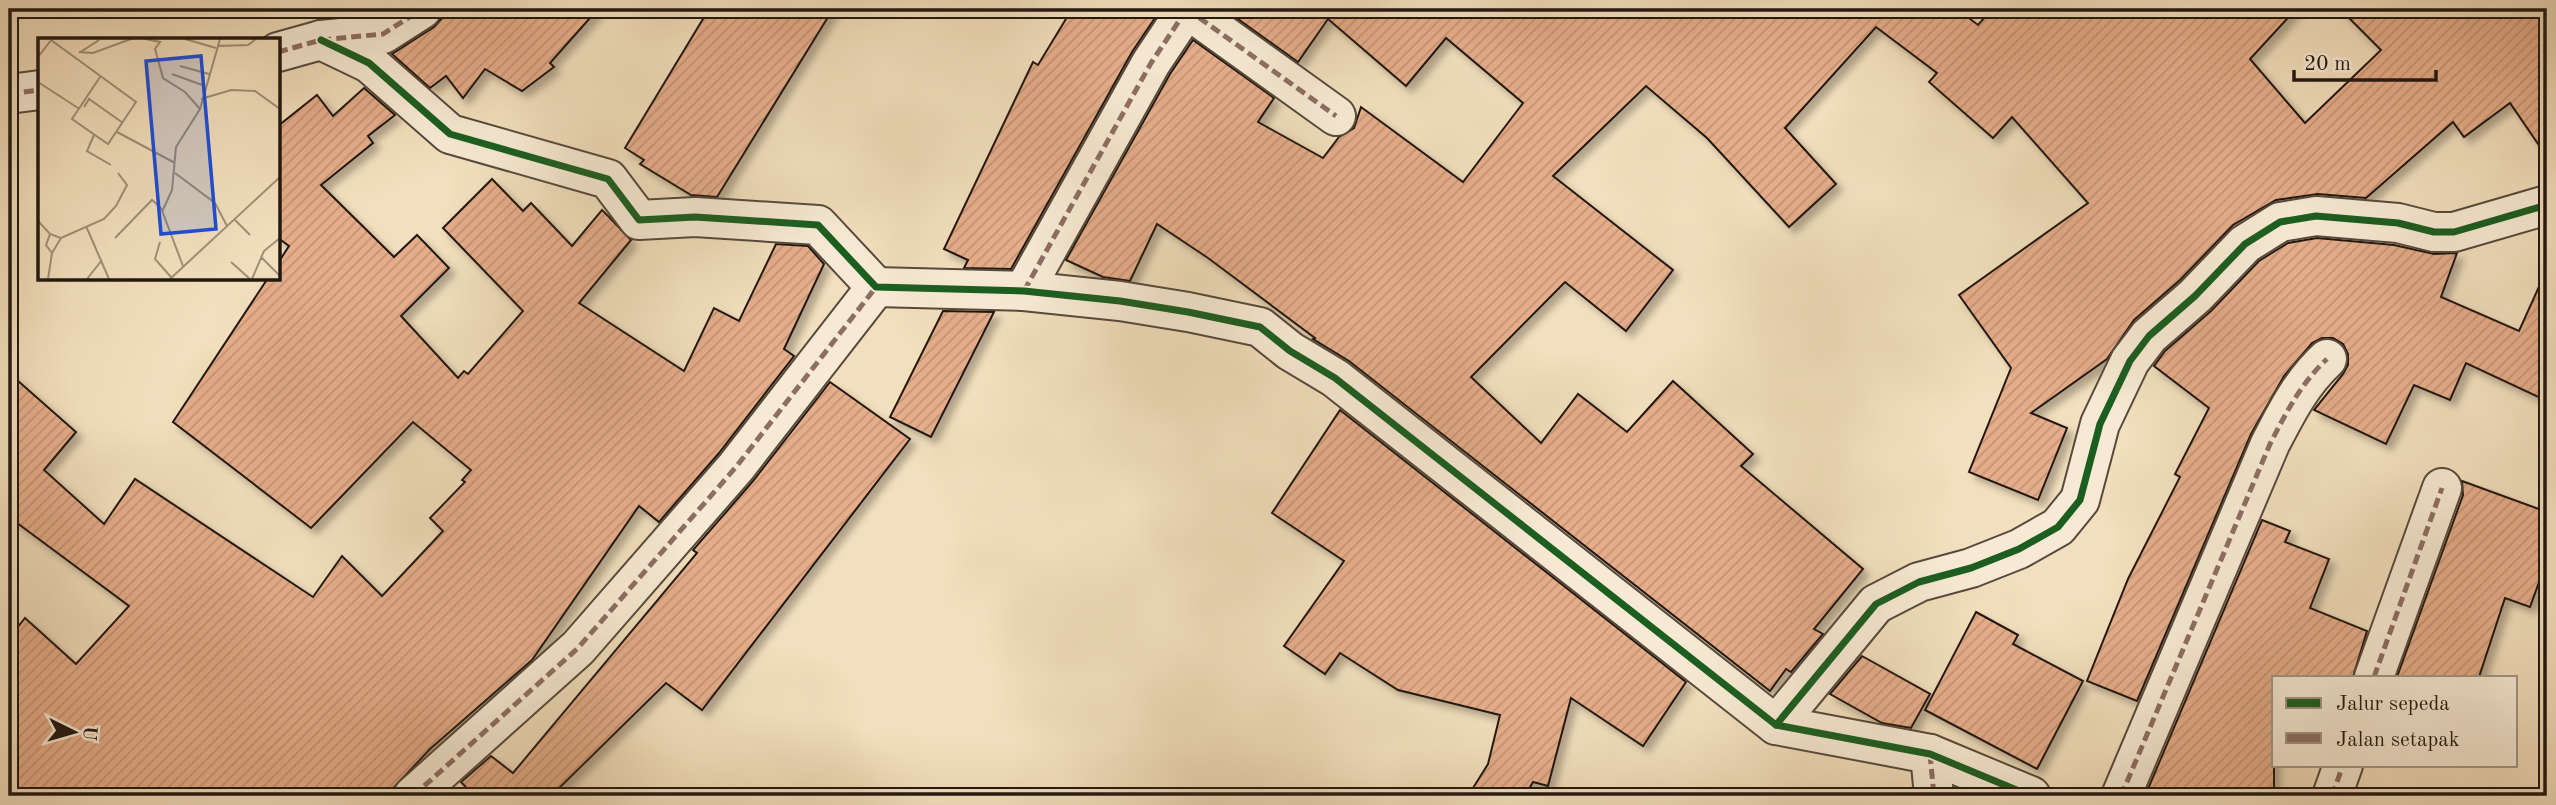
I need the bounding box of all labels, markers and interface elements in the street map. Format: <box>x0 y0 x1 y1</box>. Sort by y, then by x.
inset map <box>38 38 280 280</box>
scale bar <box>2294 38 2435 82</box>
text: 20 m <box>2304 54 2351 75</box>
legend <box>2272 676 2518 766</box>
text: Jalur sepeda <box>2336 694 2450 715</box>
north arrow <box>38 696 108 766</box>
text: U <box>78 725 99 742</box>
text: Jalan setapak <box>2336 730 2460 751</box>

